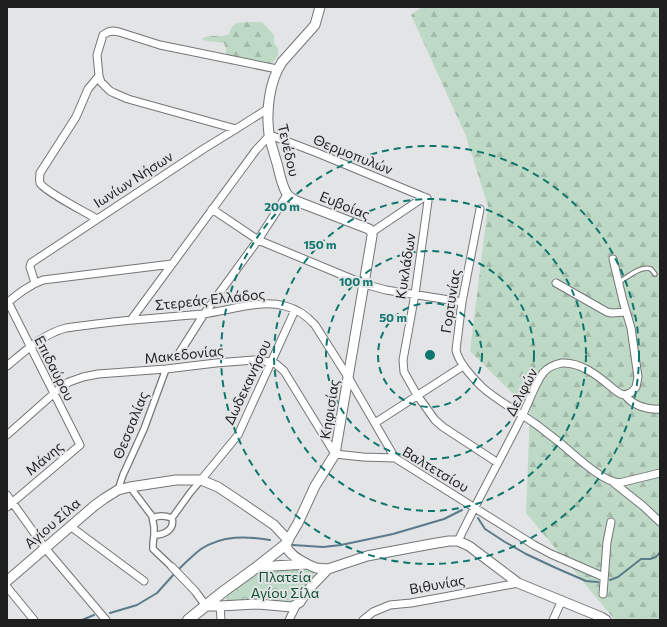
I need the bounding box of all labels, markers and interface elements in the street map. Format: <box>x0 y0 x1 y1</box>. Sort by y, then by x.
street label: Τενέδου <box>275 122 303 178</box>
street label: Θερμοπυλών <box>311 130 395 178</box>
street label: Ιωνίων Νήσων <box>90 147 176 211</box>
street label: Ευβοίας <box>317 187 373 223</box>
text: 200 m <box>264 199 300 213</box>
street label: Κυκλάδων <box>391 232 419 300</box>
text: 150 m <box>303 237 337 251</box>
street label: Γορτυνίας <box>437 268 463 334</box>
text: 100 m <box>339 274 373 288</box>
street label: Στερεάς Ελλάδος <box>154 285 266 313</box>
text: 50 m <box>379 310 407 324</box>
street label: Επιδαύρου <box>31 333 79 403</box>
street label: Δωδεκανήσου <box>220 337 274 427</box>
street label: Μακεδονίας <box>143 341 225 367</box>
centre of rings <box>423 348 437 362</box>
street label: Δελφών <box>501 365 541 419</box>
street label: Κηφισίας <box>316 378 342 440</box>
street label: Θεσσαλίας <box>109 389 151 461</box>
street label: Μάνης <box>22 437 66 479</box>
street label: Βαλτετσίου <box>400 443 472 495</box>
street label: Αγίου Σίλα <box>21 494 83 552</box>
park label: Πλατεία Αγίου Σίλα <box>251 568 319 601</box>
street label: Βιθυνίας <box>408 571 466 597</box>

